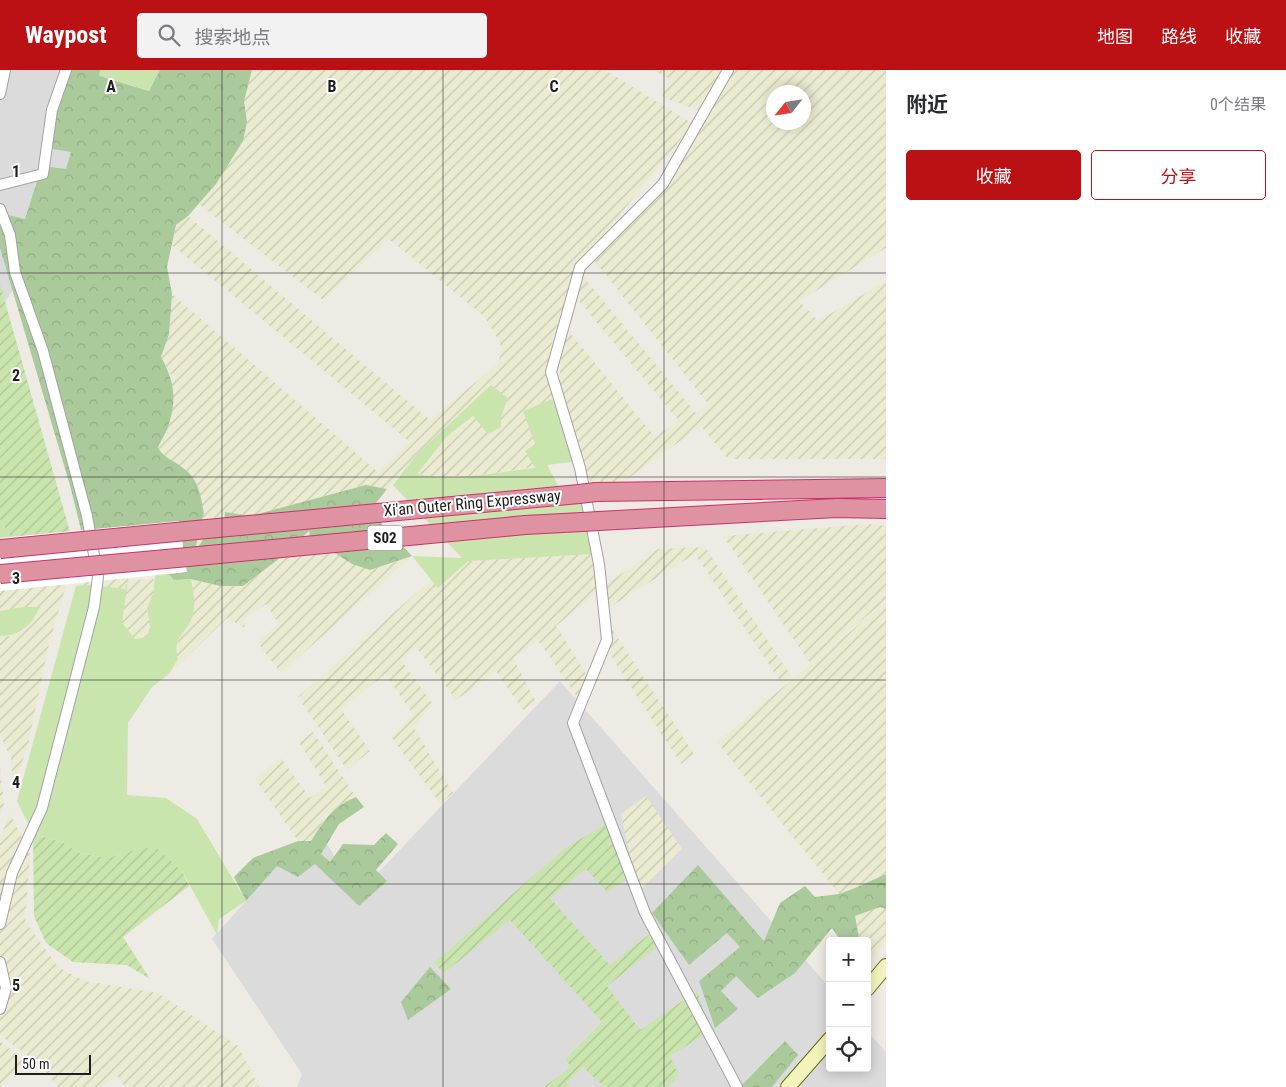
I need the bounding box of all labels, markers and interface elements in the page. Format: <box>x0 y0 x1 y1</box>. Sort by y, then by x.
search box <box>137 13 487 58</box>
text: Waypost <box>25 21 107 49</box>
icon: search <box>155 21 183 49</box>
text: 搜索地点 <box>195 26 271 49</box>
text: 地图 <box>1097 26 1133 47</box>
text: 路线 <box>1161 26 1197 47</box>
text: 收藏 <box>1225 26 1261 47</box>
text: A <box>106 77 116 96</box>
text: B <box>328 77 337 96</box>
text: C <box>549 77 559 96</box>
north arrow <box>766 85 811 130</box>
text: 附近 <box>906 93 948 117</box>
text: 0个结果 <box>1210 95 1266 114</box>
button: 收藏 <box>906 150 1081 200</box>
button: 分享 <box>1091 150 1266 200</box>
text: 1 <box>12 162 20 181</box>
text: 2 <box>12 366 20 385</box>
street label: Xi'an Outer Ring Expressway <box>383 486 562 520</box>
road number: S02 <box>368 526 402 550</box>
text: 3 <box>12 569 20 588</box>
text: 4 <box>12 773 20 792</box>
map controls <box>826 937 871 1072</box>
button: + <box>826 937 871 982</box>
text: 5 <box>12 976 20 995</box>
button: − <box>826 982 871 1027</box>
button: locate <box>826 1027 871 1072</box>
scale bar <box>15 1052 91 1075</box>
text: 50 m <box>22 1056 50 1072</box>

